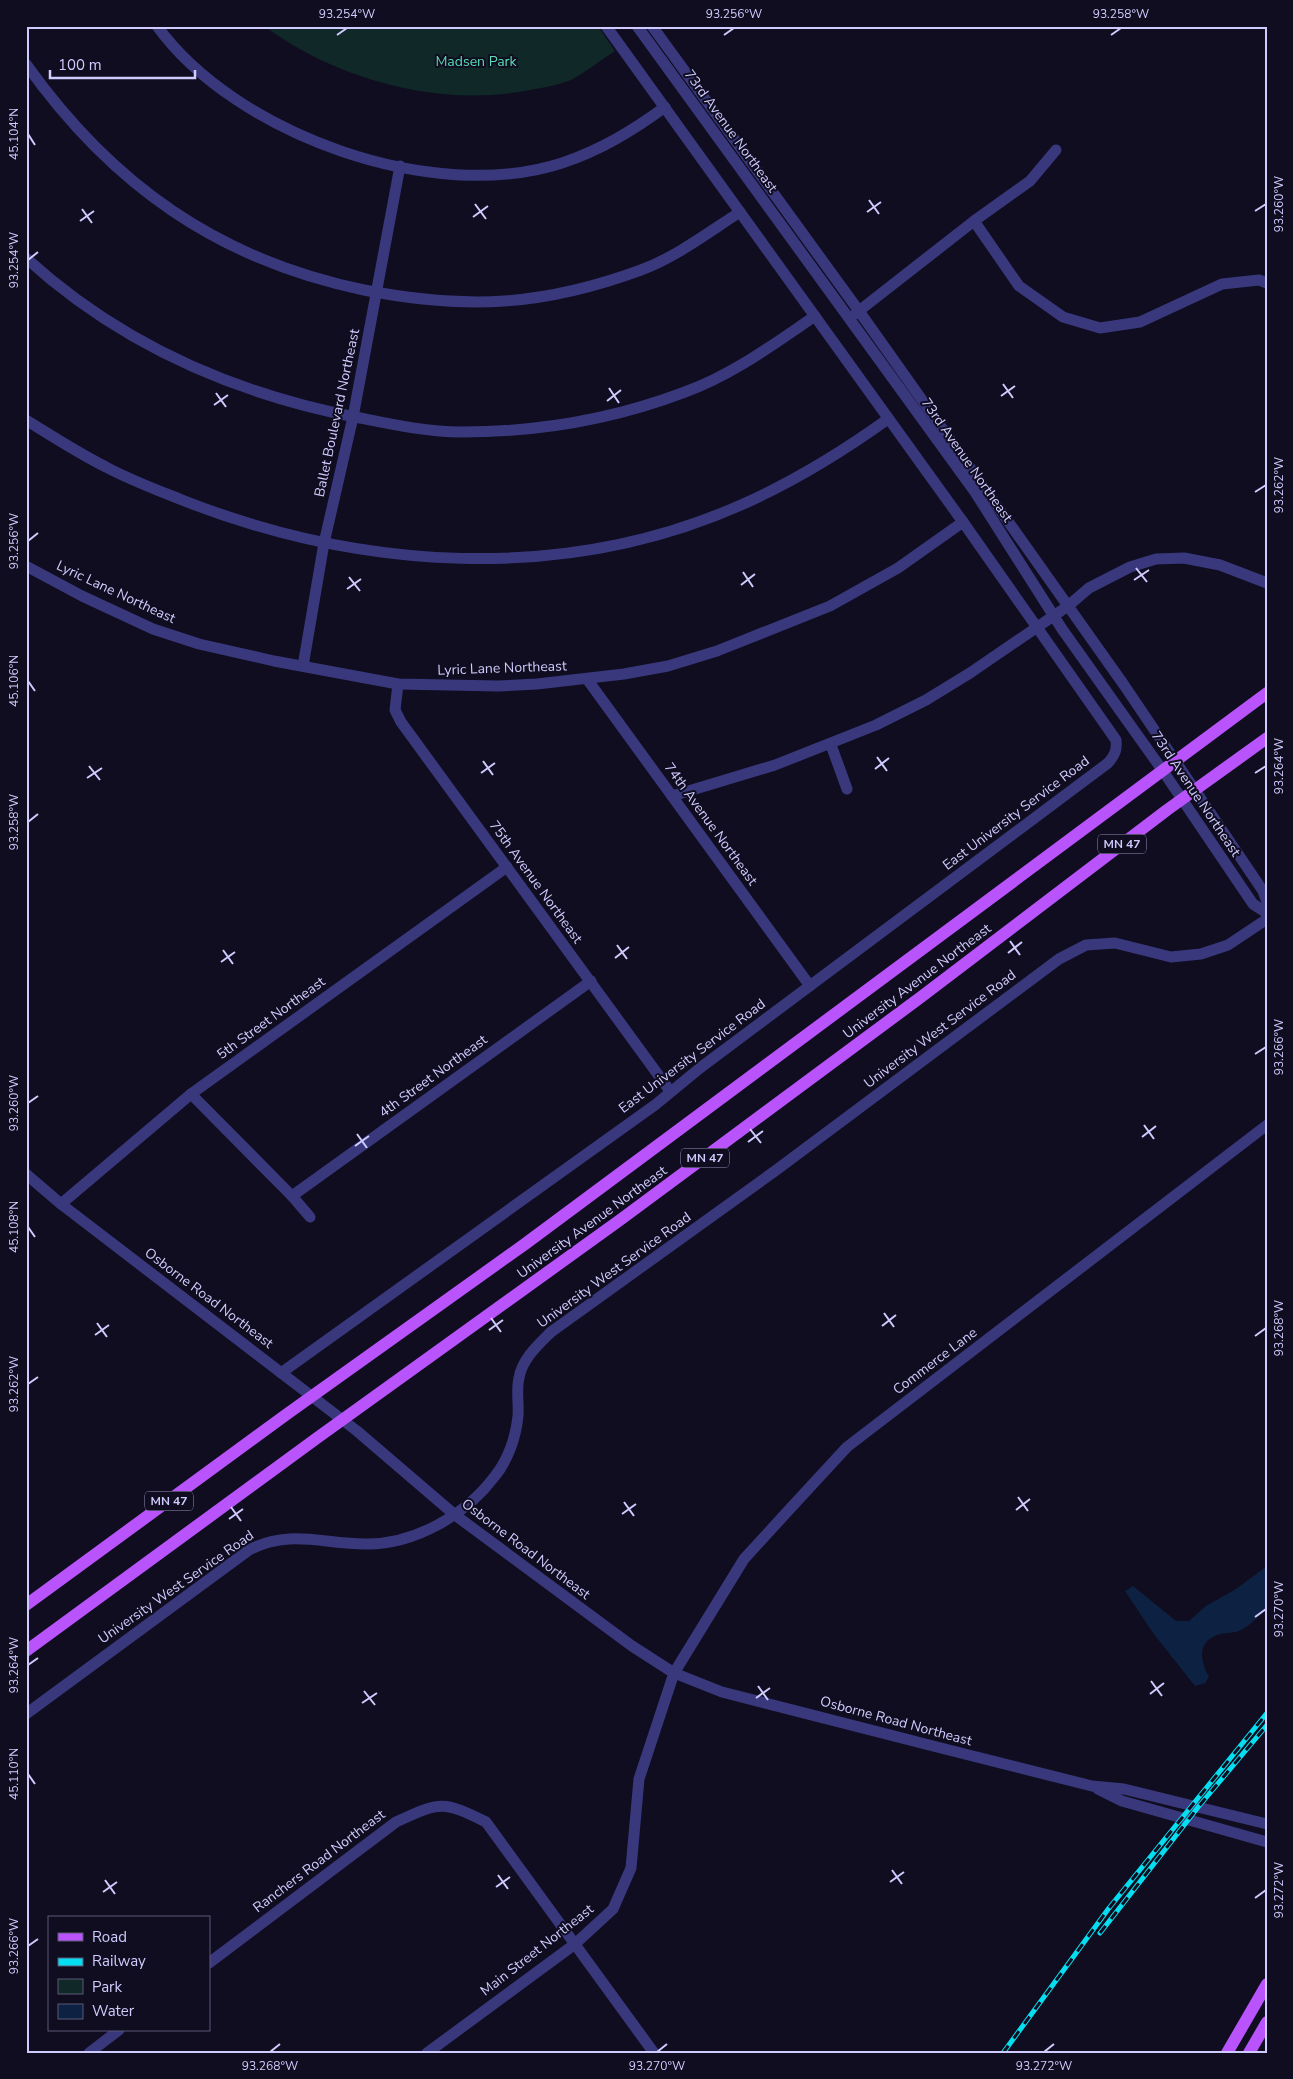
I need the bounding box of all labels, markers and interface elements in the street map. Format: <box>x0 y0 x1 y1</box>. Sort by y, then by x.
text: 93.254°W <box>319 6 375 22</box>
text: 93.256°W <box>706 6 762 22</box>
text: 93.258°W <box>1093 6 1149 22</box>
scale bar <box>50 48 195 80</box>
park label: Madsen Park <box>435 52 518 71</box>
text: 100 m <box>58 55 102 75</box>
street label: 73rd Avenue Northeast <box>680 66 782 196</box>
text: 45.104°N <box>6 108 22 160</box>
text: 93.260°W <box>1271 176 1287 232</box>
text: 93.254°W <box>6 232 22 288</box>
street label: Ballet Boulevard Northeast <box>310 327 364 499</box>
street label: 73rd Avenue Northeast <box>917 394 1017 526</box>
text: 93.262°W <box>1271 457 1287 513</box>
text: 93.256°W <box>6 513 22 569</box>
street label: Lyric Lane Northeast <box>53 556 179 628</box>
text: 45.106°N <box>6 655 22 707</box>
street label: Lyric Lane Northeast <box>437 656 567 680</box>
street label: 73rd Avenue Northeast <box>1147 728 1245 861</box>
text: 93.264°W <box>1271 738 1287 794</box>
street label: East University Service Road <box>939 751 1093 875</box>
street label: 74th Avenue Northeast <box>660 759 762 889</box>
text: 93.258°W <box>6 794 22 850</box>
street label: 75th Avenue Northeast <box>485 817 587 947</box>
road number: MN 47 <box>1098 834 1146 854</box>
street label: University Avenue Northeast <box>839 919 995 1043</box>
street label: University West Service Road <box>860 966 1020 1092</box>
street label: 5th Street Northeast <box>213 972 329 1064</box>
street label: East University Service Road <box>615 994 769 1118</box>
text: 93.266°W <box>1271 1019 1287 1075</box>
street label: 4th Street Northeast <box>375 1030 491 1122</box>
text: 93.260°W <box>6 1075 22 1131</box>
road number: MN 47 <box>681 1148 729 1168</box>
street label: University Avenue Northeast <box>513 1161 671 1283</box>
text: 45.108°N <box>6 1201 22 1253</box>
street label: University West Service Road <box>533 1208 695 1332</box>
street label: Osborne Road Northeast <box>141 1243 277 1353</box>
text: 93.268°W <box>1271 1300 1287 1356</box>
street label: Commerce Lane <box>889 1323 981 1399</box>
text: 93.262°W <box>6 1356 22 1412</box>
road number: MN 47 <box>145 1492 193 1510</box>
street label: Osborne Road Northeast <box>458 1494 594 1604</box>
street label: University West Service Road <box>94 1526 258 1648</box>
text: 93.270°W <box>1271 1581 1287 1637</box>
text: 93.264°W <box>6 1637 22 1693</box>
street label: Osborne Road Northeast <box>818 1692 974 1750</box>
text: 45.110°N <box>6 1748 22 1800</box>
street label: Ranchers Road Northeast <box>249 1805 389 1917</box>
text: 93.272°W <box>1271 1862 1287 1918</box>
street label: Main Street Northeast <box>476 1900 598 2000</box>
legend <box>48 1916 210 2032</box>
text: 93.266°W <box>6 1918 22 1974</box>
text: Road <box>92 1927 127 1947</box>
text: Railway <box>92 1951 146 1971</box>
text: Park <box>92 1977 122 1997</box>
text: Water <box>92 2001 135 2021</box>
text: 93.268°W <box>242 2058 298 2074</box>
text: 93.270°W <box>629 2058 685 2074</box>
text: 93.272°W <box>1016 2058 1072 2074</box>

